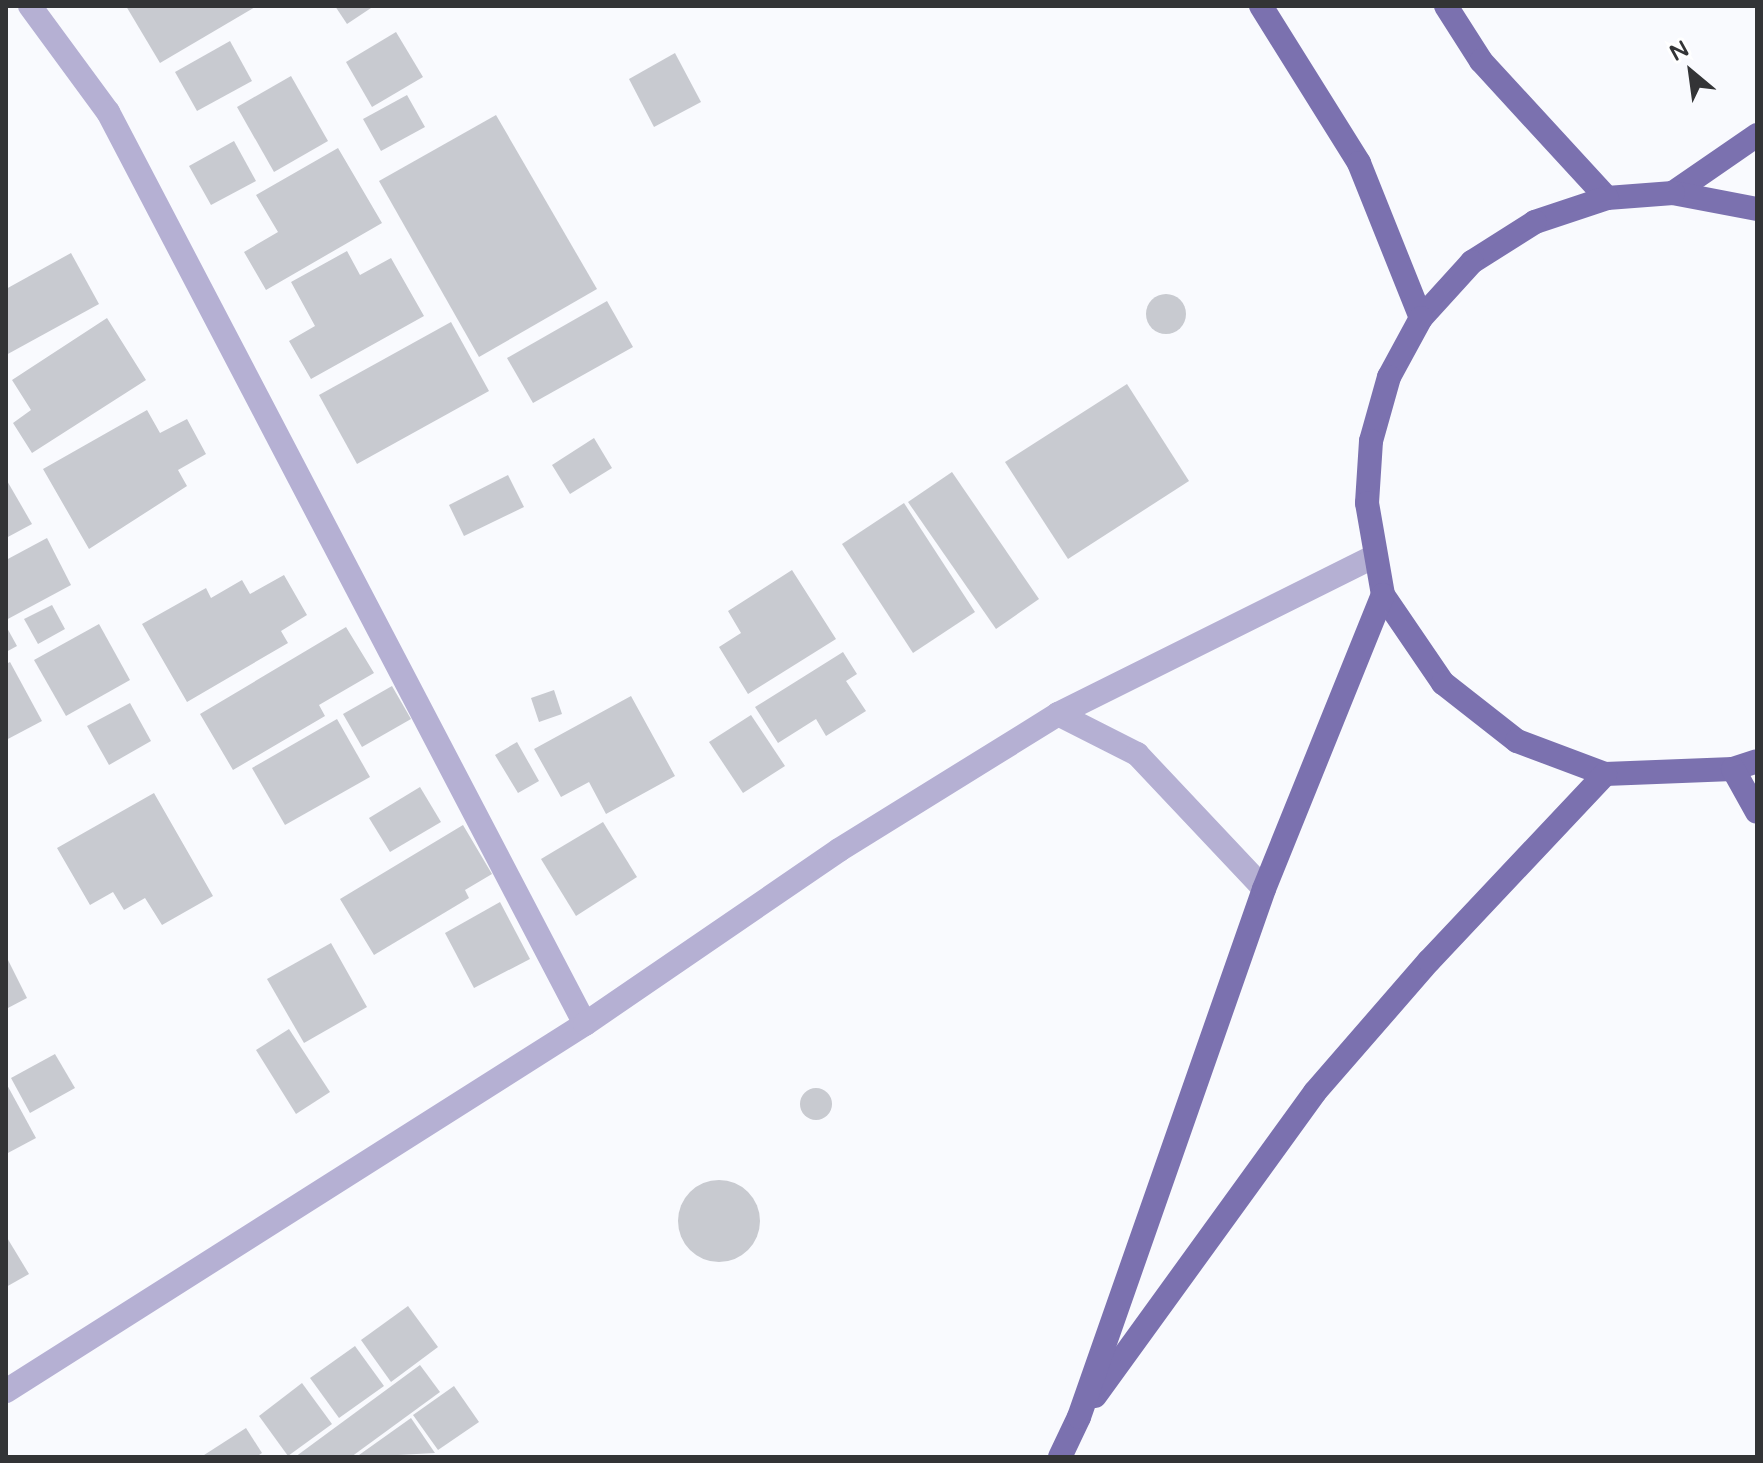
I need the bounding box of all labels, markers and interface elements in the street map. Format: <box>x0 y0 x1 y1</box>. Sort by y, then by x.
north arrow <box>1651 32 1731 112</box>
text: N <box>1665 35 1693 67</box>

